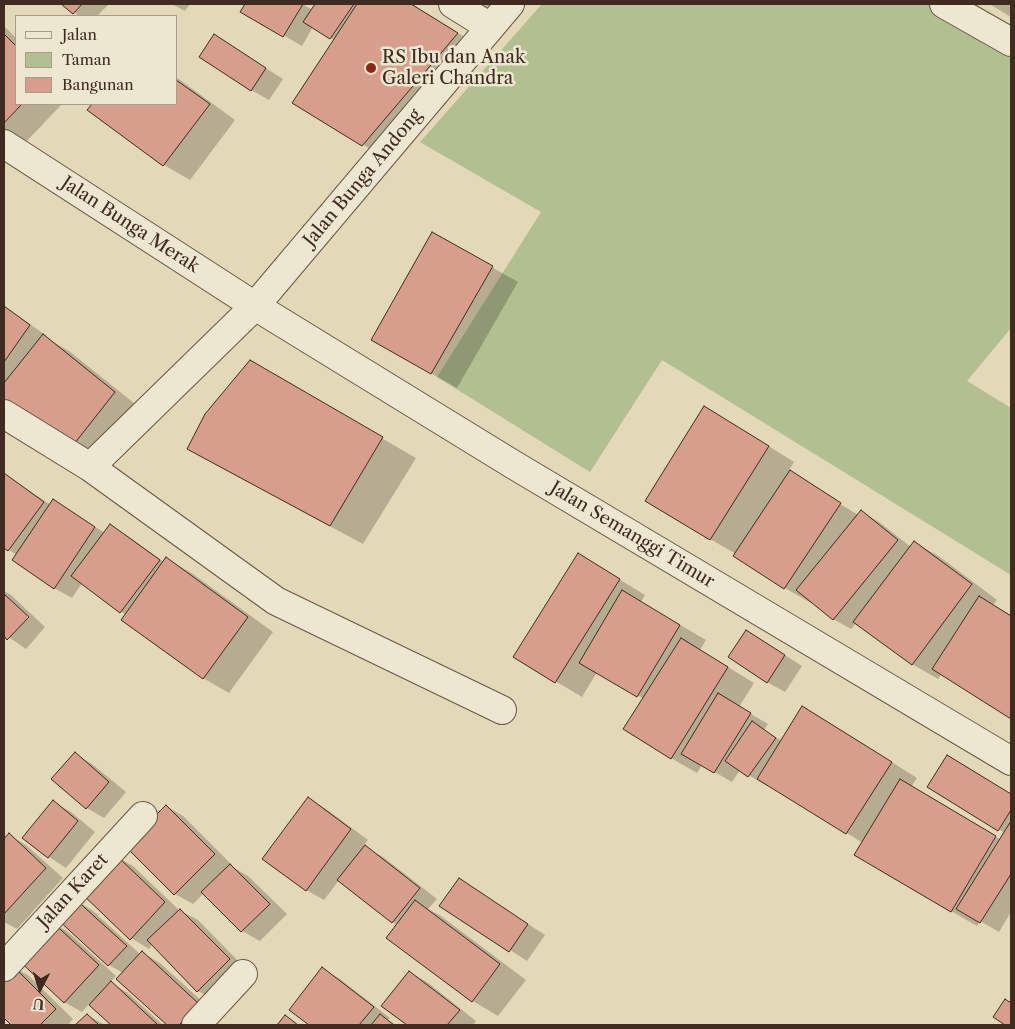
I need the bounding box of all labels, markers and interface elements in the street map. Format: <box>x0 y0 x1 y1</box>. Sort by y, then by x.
legend <box>15 15 178 105</box>
text: Jalan <box>62 25 97 44</box>
place label: RS Ibu dan Anak Galeri Chandra <box>382 47 525 90</box>
text: Taman <box>62 50 111 69</box>
marker: RS Ibu dan Anak Galeri Chandra <box>364 61 378 75</box>
text: Bangunan <box>62 75 134 94</box>
street label: Jalan Bunga Andong <box>299 105 427 251</box>
street label: Jalan Bunga Merak <box>57 172 203 278</box>
street label: Jalan Semanggi Timur <box>546 477 718 593</box>
street label: Jalan Karet <box>33 849 113 933</box>
north arrow <box>15 964 65 1014</box>
text: U <box>32 994 45 1013</box>

